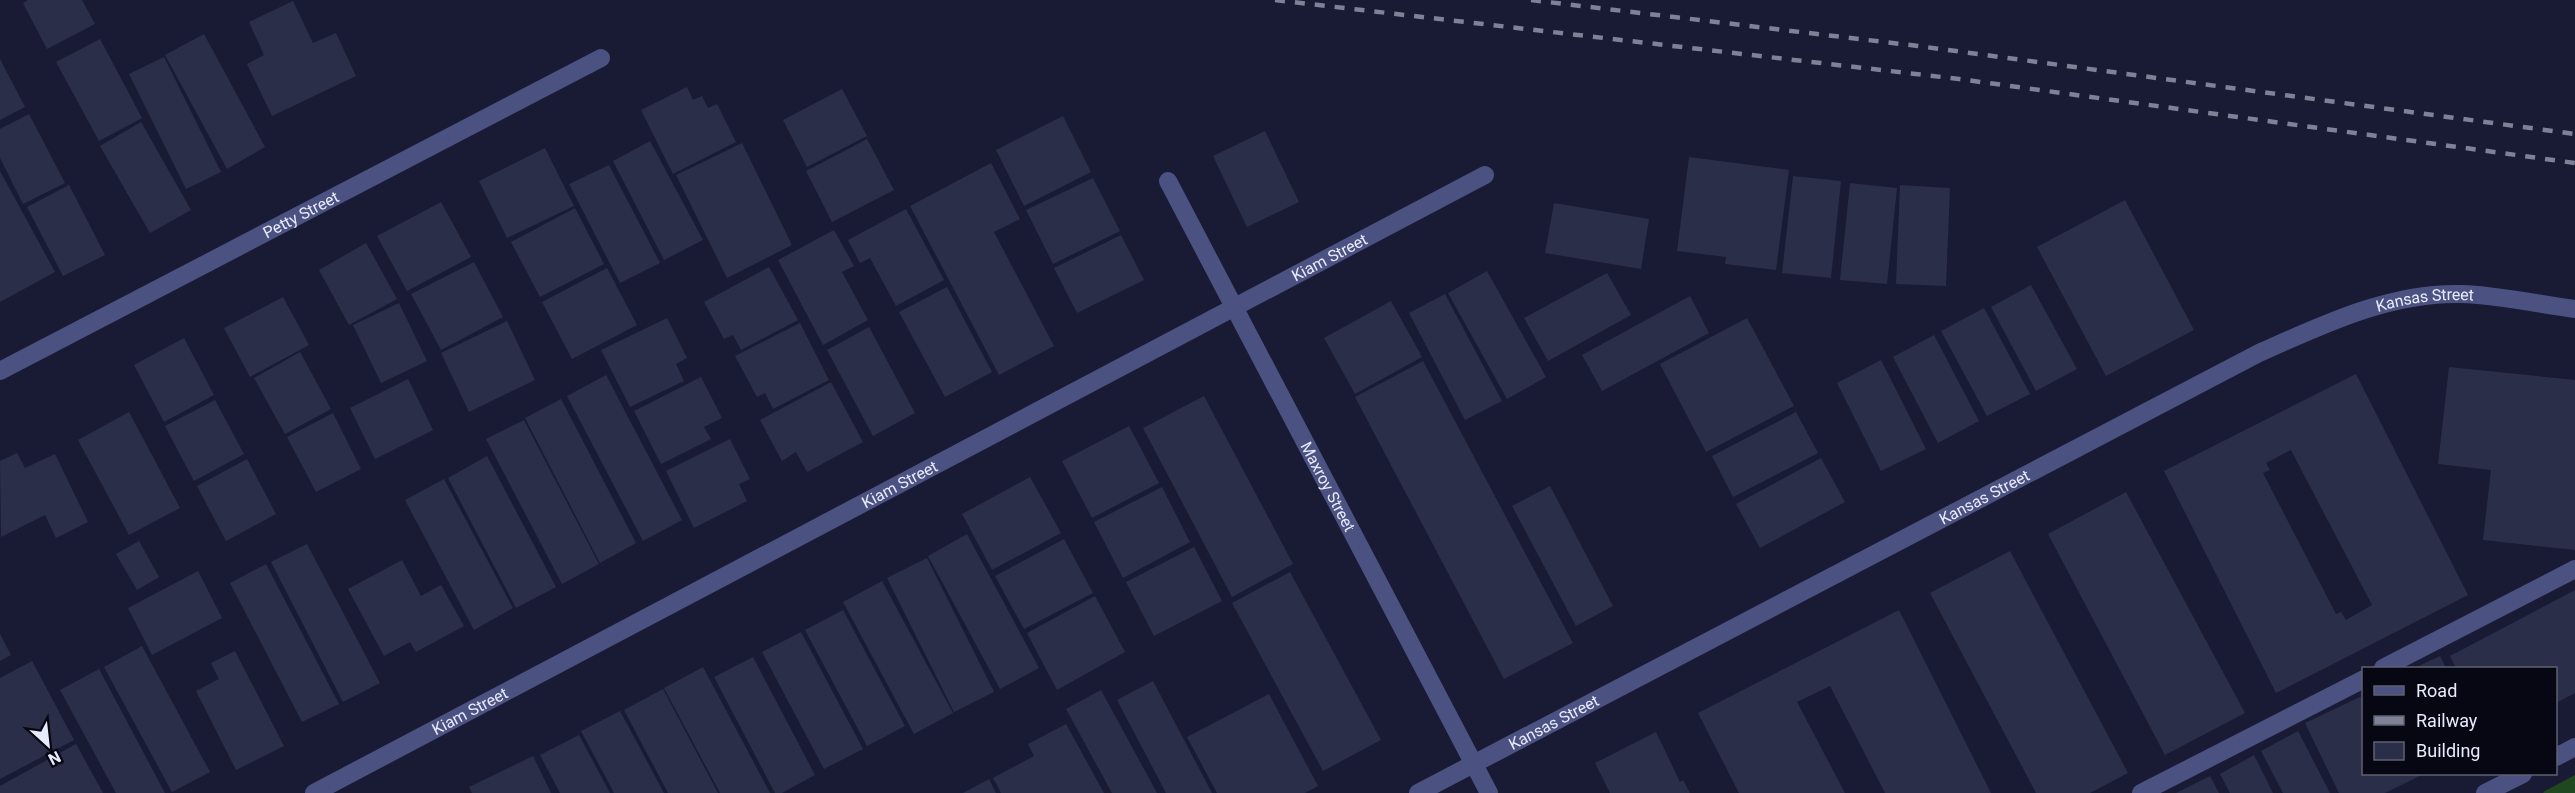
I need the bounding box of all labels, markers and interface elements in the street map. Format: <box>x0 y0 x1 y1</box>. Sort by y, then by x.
street label: Petty Street <box>260 187 342 242</box>
street label: Kiam Street <box>1288 229 1370 285</box>
street label: Kansas Street <box>2374 284 2475 315</box>
street label: Maxroy Street <box>1297 438 1360 535</box>
street label: Kiam Street <box>858 456 941 512</box>
street label: Kansas Street <box>1936 465 2032 528</box>
legend <box>2362 667 2557 775</box>
text: Road <box>2416 680 2457 701</box>
street label: Kiam Street <box>429 683 511 739</box>
street label: Kansas Street <box>1505 691 1602 753</box>
text: Railway <box>2416 710 2478 731</box>
north arrow <box>18 715 78 775</box>
text: Building <box>2416 740 2480 761</box>
text: N <box>45 747 64 769</box>

